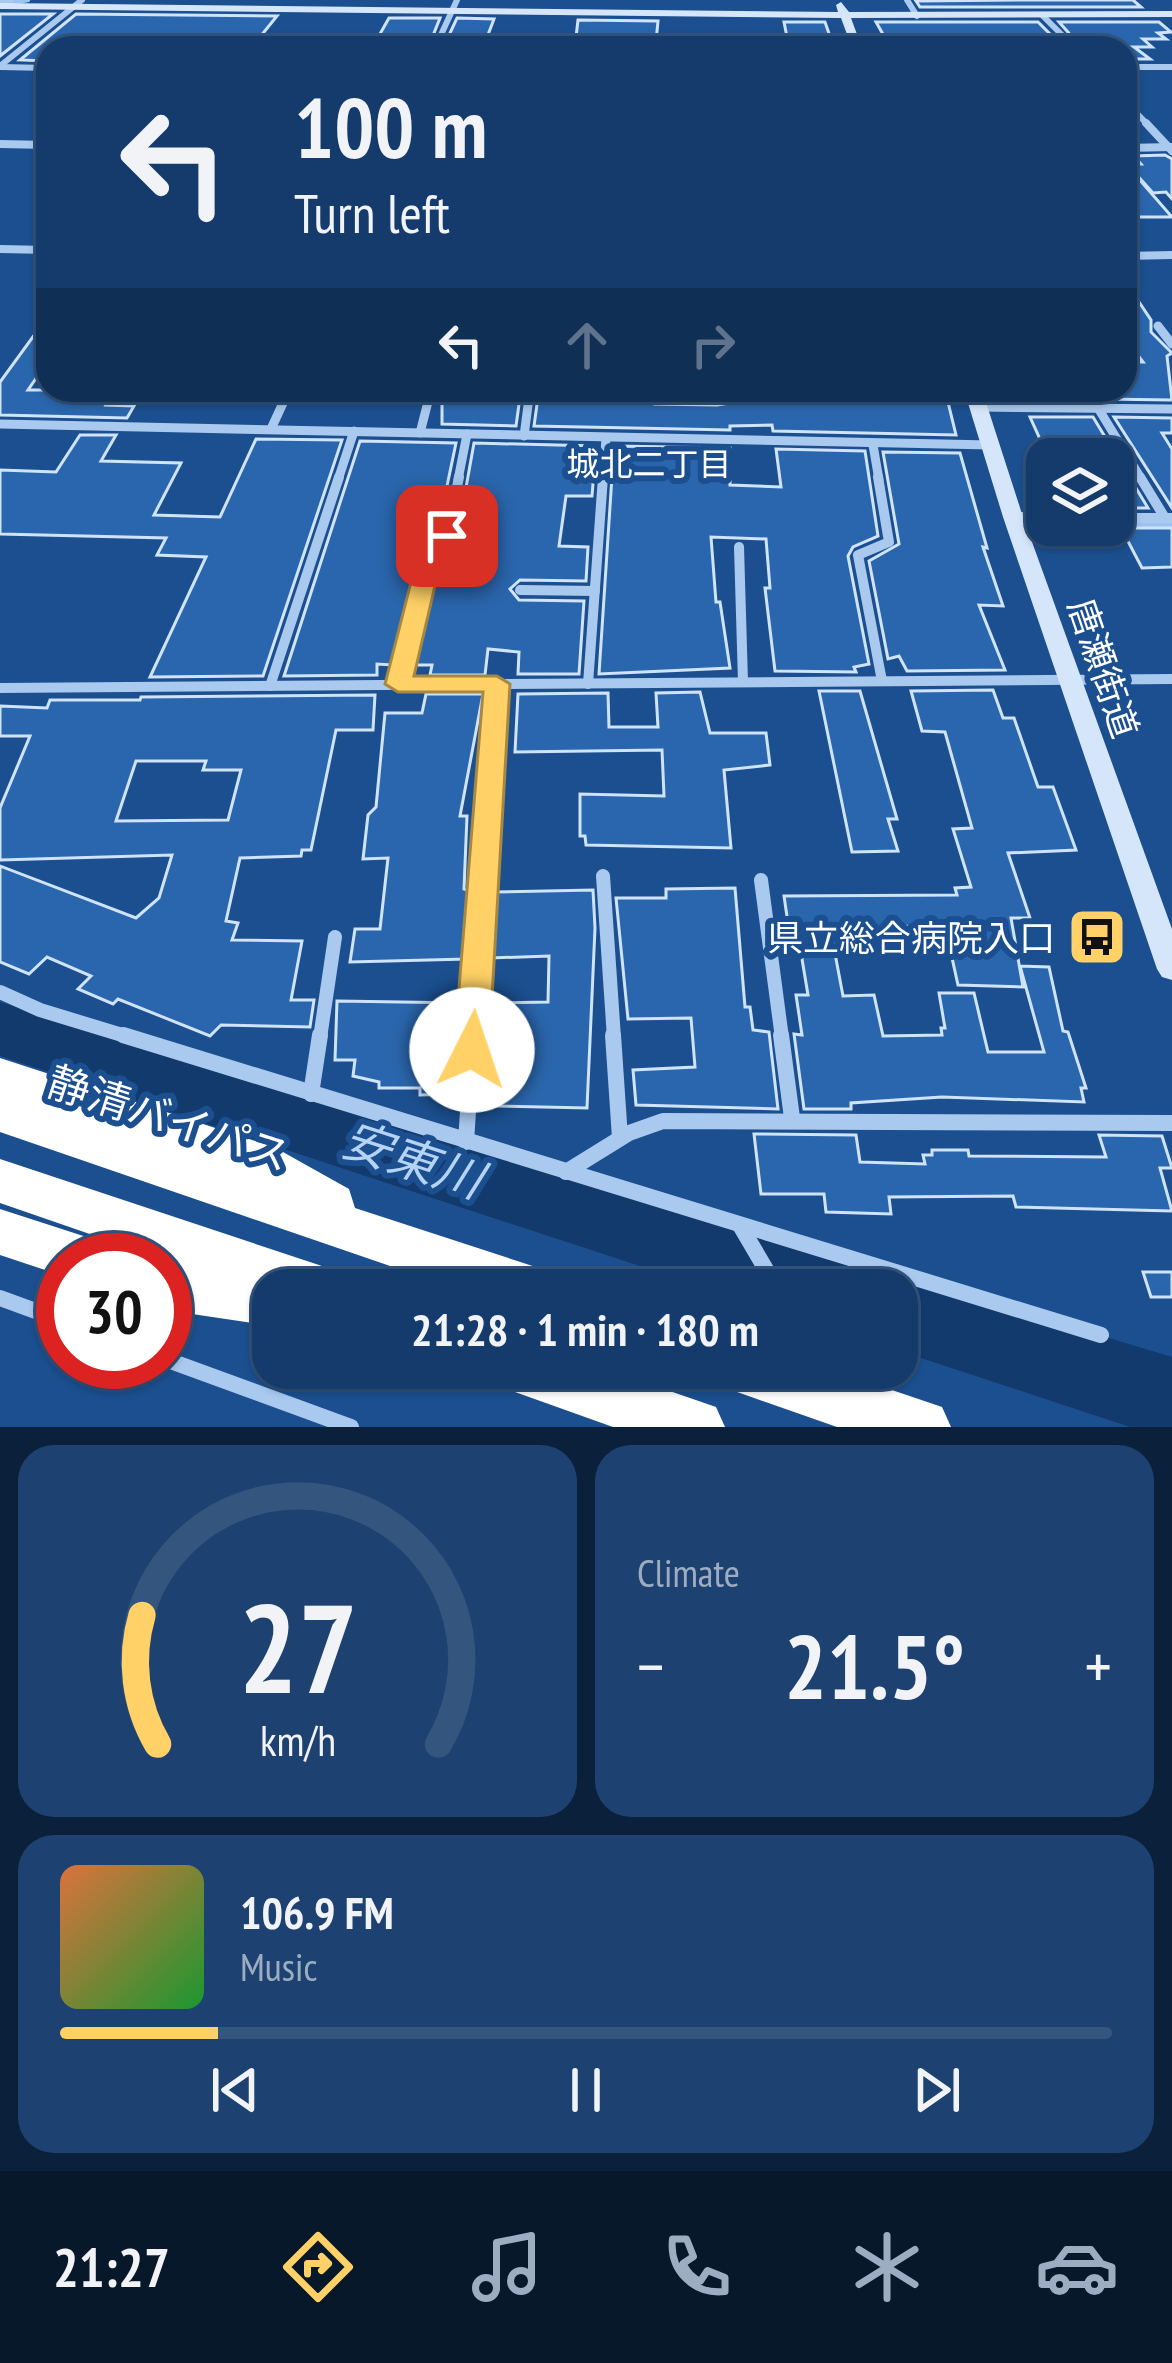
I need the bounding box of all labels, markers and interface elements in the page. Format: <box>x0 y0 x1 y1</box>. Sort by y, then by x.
text: 100 m <box>294 72 487 181</box>
icon: left <box>96 84 252 240</box>
text: Turn left <box>294 178 450 248</box>
icon: left <box>428 312 494 378</box>
icon: ahead <box>554 312 620 378</box>
icon: right <box>680 312 746 378</box>
map controls <box>1026 438 1134 546</box>
button: layers <box>1026 438 1134 546</box>
district label: 城北二丁目 <box>567 442 732 485</box>
pin <box>396 485 498 587</box>
icon: arrive <box>414 503 480 569</box>
street label: 唐瀬街道 <box>1058 592 1150 744</box>
bus stop icon: 県立総合病院入口 <box>1066 906 1128 968</box>
place label: 県立総合病院入口 <box>767 914 1055 961</box>
position arrow <box>409 987 535 1113</box>
street label: 静清バイパス <box>41 1053 297 1183</box>
water label: 安東川 <box>335 1107 496 1212</box>
speed limit sign: 30 <box>36 1233 192 1389</box>
text: 21:28 · 1 min · 180 m <box>411 1300 759 1358</box>
text: Climate <box>637 1547 740 1598</box>
text: 27 <box>238 1566 357 1727</box>
text: 21.5° <box>784 1607 965 1724</box>
text: − <box>637 1623 664 1708</box>
text: + <box>1085 1623 1112 1708</box>
text: km/h <box>259 1712 336 1768</box>
text: 106.9 FM <box>240 1883 394 1941</box>
text: Music <box>240 1941 317 1992</box>
icon: previous <box>202 2057 268 2123</box>
icon: pause <box>553 2057 619 2123</box>
icon: next <box>904 2057 970 2123</box>
icon: directions <box>276 2225 360 2309</box>
icon: music <box>465 2225 549 2309</box>
icon: phone <box>655 2225 739 2309</box>
icon: climate <box>845 2225 929 2309</box>
icon: car <box>1035 2225 1119 2309</box>
text: 21:27 <box>53 2232 170 2302</box>

